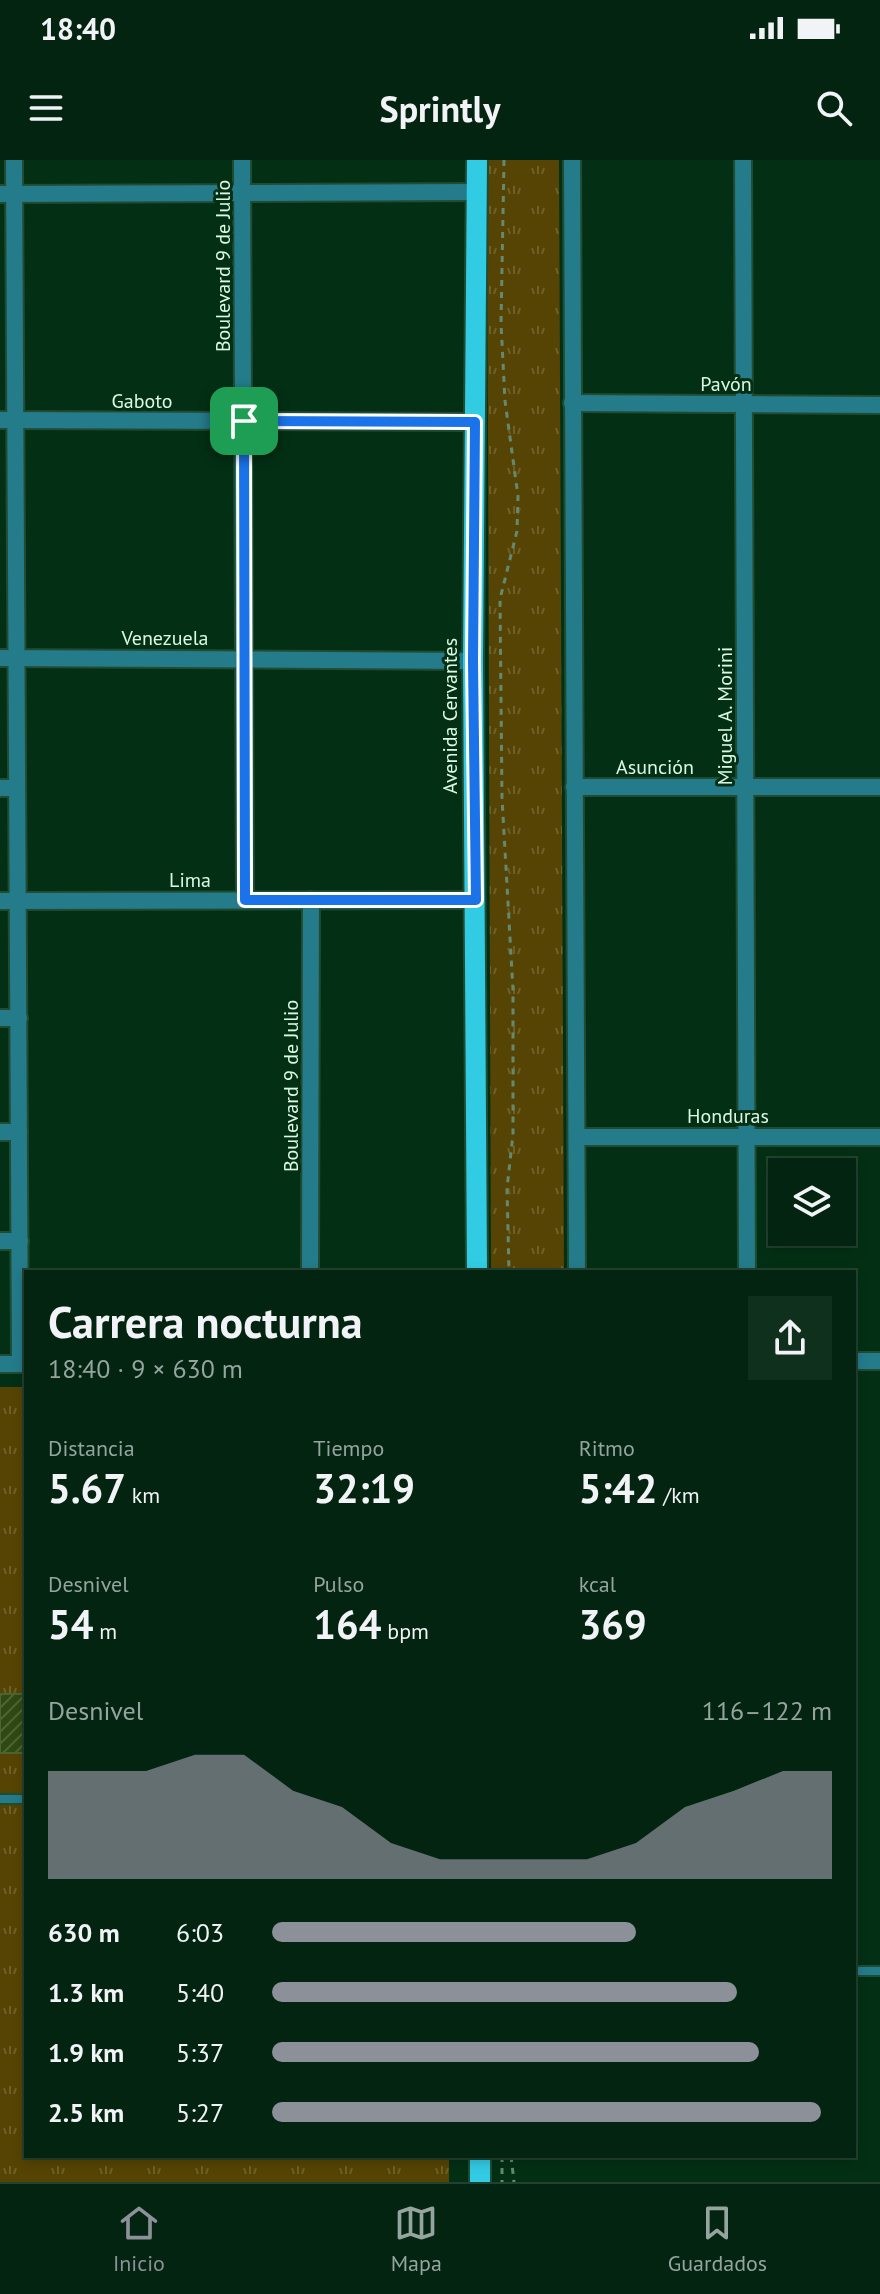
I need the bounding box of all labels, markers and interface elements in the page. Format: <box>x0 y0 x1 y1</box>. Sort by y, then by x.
text: 18:40 <box>40 9 116 48</box>
text: Sprintly <box>380 85 500 132</box>
icon: menu <box>24 86 68 130</box>
icon: search <box>812 86 856 130</box>
street label: Boulevard 9 de Julio <box>210 180 236 352</box>
street label: Pavón <box>700 371 752 397</box>
pin <box>210 387 278 455</box>
street label: Gaboto <box>112 388 172 414</box>
icon: arrive <box>222 399 266 443</box>
street label: Venezuela <box>121 625 208 651</box>
street label: Avenida Cervantes <box>437 638 463 794</box>
street label: Miguel A. Morini <box>712 647 738 785</box>
street label: Asunción <box>616 754 694 780</box>
street label: Lima <box>169 867 211 893</box>
street label: Boulevard 9 de Julio <box>278 1000 304 1172</box>
street label: Honduras <box>687 1103 769 1129</box>
map controls <box>768 1158 856 1246</box>
button: layers <box>768 1158 856 1246</box>
text: Carrera nocturna <box>48 1293 363 1350</box>
button: share <box>748 1296 832 1380</box>
text: 18:40 · 9 × 630 m <box>48 1352 243 1385</box>
text: Distancia <box>48 1434 135 1462</box>
text: Tiempo <box>313 1434 384 1462</box>
text: Ritmo <box>579 1434 635 1462</box>
text: 5.67 <box>48 1462 126 1514</box>
text: 32:19 <box>313 1462 415 1514</box>
text: 5:42 <box>579 1462 657 1514</box>
text: km <box>126 1481 160 1509</box>
text: /km <box>657 1481 700 1509</box>
text: Desnivel <box>48 1570 129 1598</box>
text: Pulso <box>313 1570 364 1598</box>
text: kcal <box>579 1570 616 1598</box>
text: 54 <box>48 1598 93 1650</box>
text: 164 <box>313 1598 381 1650</box>
text: 369 <box>579 1598 647 1650</box>
text: m <box>93 1617 117 1645</box>
text: bpm <box>381 1617 429 1645</box>
text: Desnivel <box>48 1694 143 1727</box>
text: 116–122 m <box>702 1694 832 1727</box>
text: 630 m <box>48 1916 120 1949</box>
text: 6:03 <box>176 1916 224 1949</box>
text: 1.3 km <box>48 1976 124 2009</box>
text: 5:40 <box>176 1976 224 2009</box>
text: 1.9 km <box>48 2036 124 2069</box>
text: 5:37 <box>176 2036 224 2069</box>
text: 2.5 km <box>48 2096 124 2129</box>
text: 5:27 <box>176 2096 224 2129</box>
tab: Inicio <box>113 2201 165 2277</box>
tab: Mapa <box>391 2201 442 2277</box>
tab: Guardados <box>668 2201 767 2277</box>

